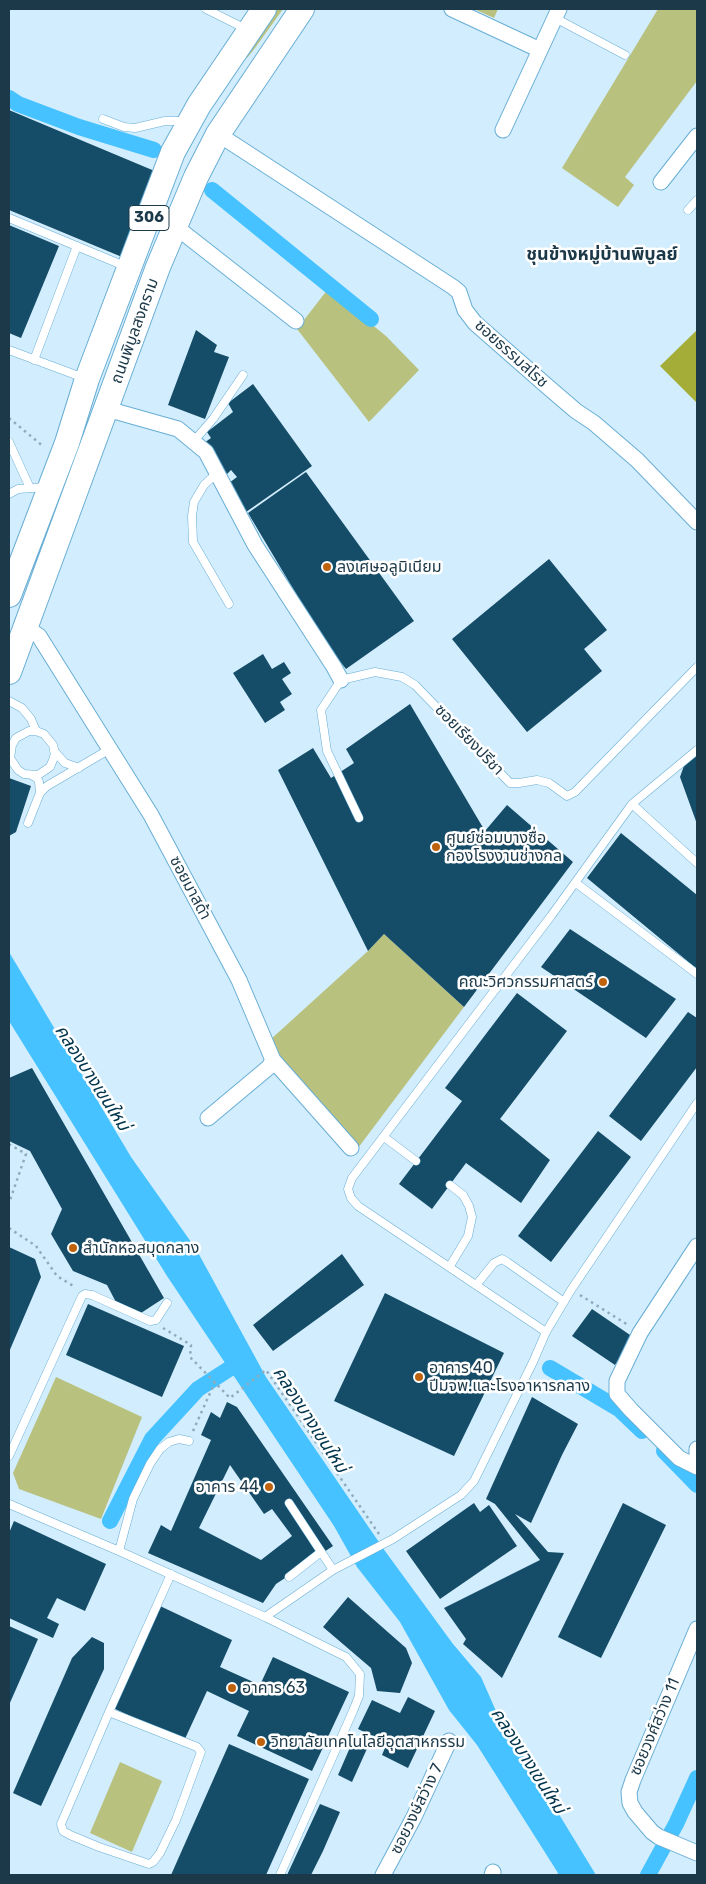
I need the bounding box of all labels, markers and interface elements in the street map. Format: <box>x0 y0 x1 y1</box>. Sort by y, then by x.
road number: 306 <box>129 206 169 230</box>
district label: ชุนข้างหมู่บ้านพิบูลย์ <box>526 244 678 266</box>
street label: ถนนพิบูลสงคราม <box>107 276 163 386</box>
street label: ซอยธรรมสโรช <box>470 316 552 392</box>
place label: ลงเศษอลูมิเนียม <box>337 557 441 577</box>
marker: ลงเศษอลูมิเนียม <box>321 561 333 573</box>
street label: ซอยเรียงปรีชา <box>431 701 507 779</box>
place label: ศูนย์ซ่อมบางซื่อ กองโรงงานช่างกล <box>446 828 562 866</box>
marker: ศูนย์ซ่อมบางซื่อ กองโรงงานช่างกล <box>430 841 442 853</box>
street label: ซอยมาสด้า <box>165 853 215 923</box>
place label: คณะวิศวกรรมศาสตร์ <box>459 972 593 992</box>
marker: คณะวิศวกรรมศาสตร์ <box>597 976 609 988</box>
water label: คลองบางเขนใหม่ <box>50 1021 134 1135</box>
place label: สำนักหอสมุดกลาง <box>83 1238 199 1258</box>
marker: สำนักหอสมุดกลาง <box>67 1242 79 1254</box>
place label: อาคาร 40 ปีมจพ.และโรงอาหารกลาง <box>429 1358 590 1396</box>
water label: คลองบางเขนใหม่ <box>268 1363 352 1477</box>
marker: อาคาร 40 ปีมจพ.และโรงอาหารกลาง <box>413 1371 425 1383</box>
place label: อาคาร 44 <box>195 1477 259 1497</box>
marker: อาคาร 44 <box>263 1481 275 1493</box>
street label: ซอยวงศ์สว่าง 11 <box>626 1675 684 1779</box>
place label: อาคาร 63 <box>242 1678 305 1698</box>
marker: อาคาร 63 <box>226 1682 238 1694</box>
water label: คลองบางเขนใหม่ <box>486 1704 570 1818</box>
place label: วิทยาลัยเทคโนโลยีอุตสาหกรรม <box>271 1732 465 1752</box>
marker: วิทยาลัยเทคโนโลยีอุตสาหกรรม <box>255 1736 267 1748</box>
street label: ซอยวงษ์สว่าง 7 <box>387 1761 447 1857</box>

